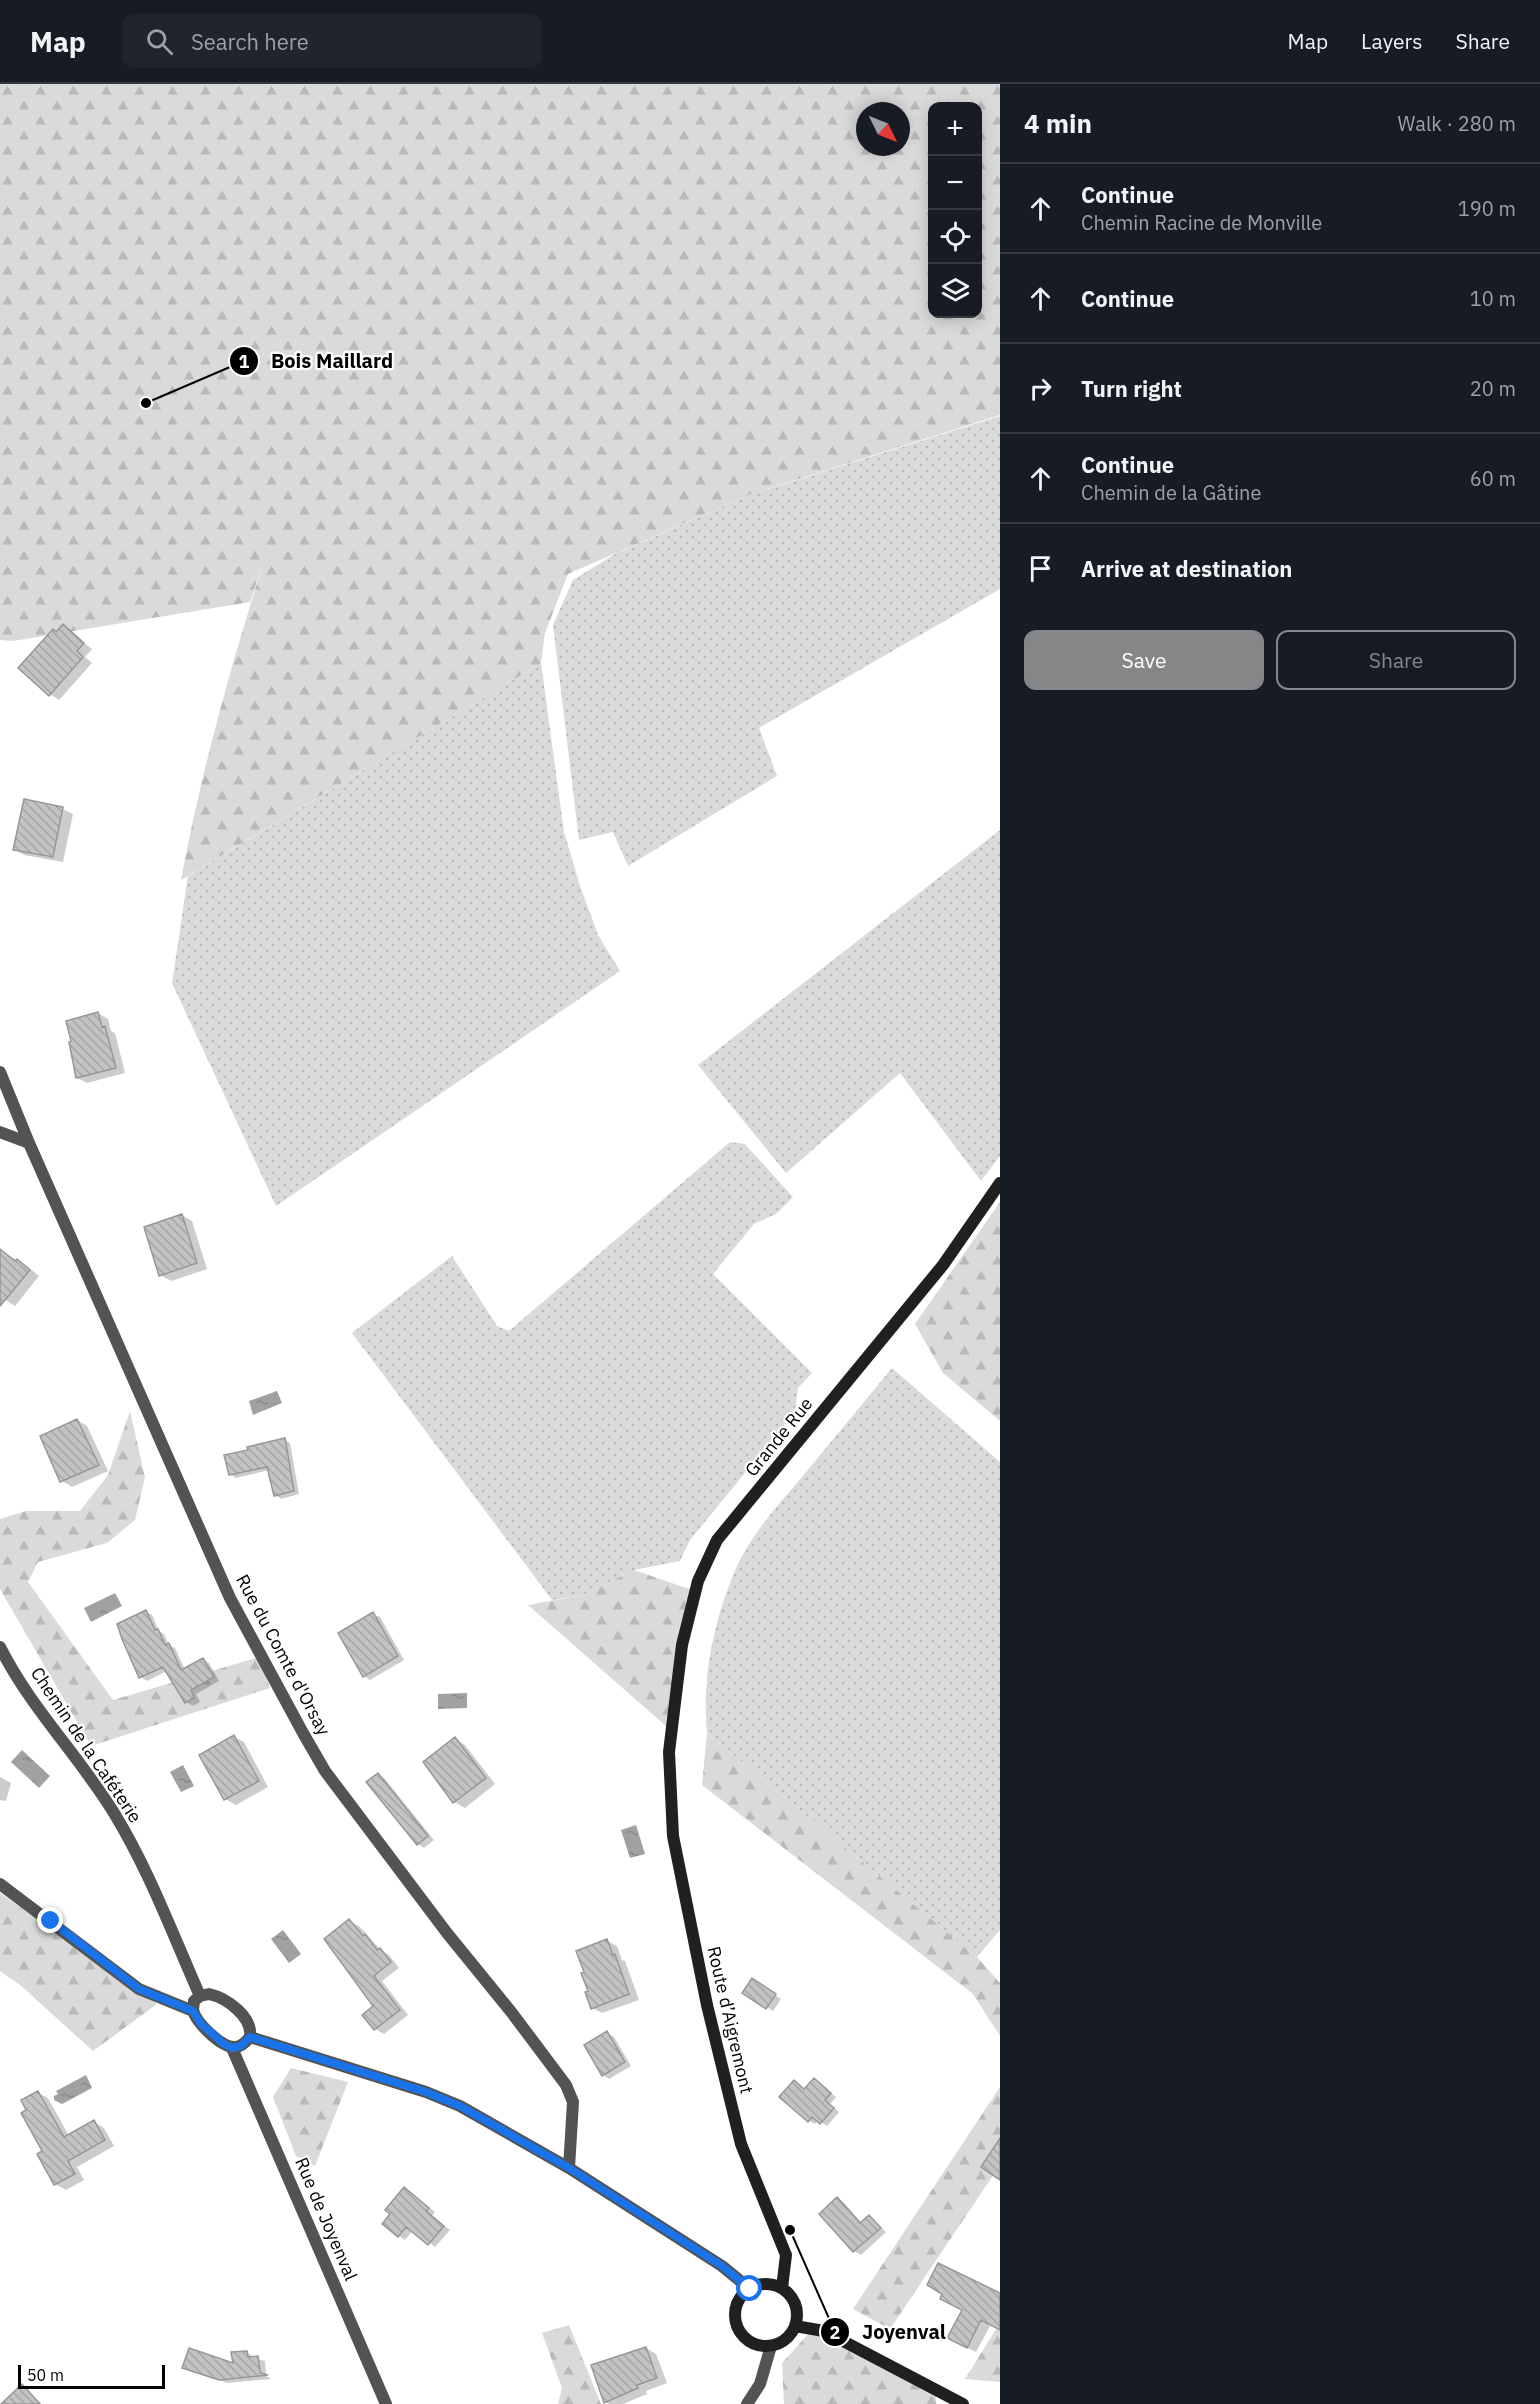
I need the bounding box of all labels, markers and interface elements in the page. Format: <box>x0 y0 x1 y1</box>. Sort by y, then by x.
search box <box>122 14 542 68</box>
text: Map <box>30 23 86 60</box>
icon: search <box>143 25 176 58</box>
text: Search here <box>191 27 309 56</box>
text: Map <box>1288 27 1328 55</box>
text: Layers <box>1361 27 1423 55</box>
text: Share <box>1456 27 1510 55</box>
north arrow <box>856 102 910 156</box>
map controls <box>928 102 982 318</box>
button: + <box>928 102 982 156</box>
text: 4 min <box>1024 106 1092 140</box>
text: Walk · 280 m <box>1398 110 1516 137</box>
button: − <box>928 156 982 210</box>
text: Continue <box>1081 180 1174 209</box>
icon: ahead <box>1024 192 1057 225</box>
text: 190 m <box>1458 195 1516 222</box>
text: Chemin Racine de Monville <box>1081 209 1322 236</box>
button: locate <box>928 210 982 264</box>
button: layers <box>928 264 982 318</box>
icon: ahead <box>1024 282 1057 315</box>
text: Continue <box>1081 284 1174 313</box>
text: 10 m <box>1470 285 1516 312</box>
callout: Bois Maillard <box>229 342 405 380</box>
text: Bois Maillard <box>271 347 393 374</box>
text: 1 <box>239 350 250 373</box>
icon: right <box>1024 372 1057 405</box>
text: Turn right <box>1081 374 1182 403</box>
text: 20 m <box>1470 375 1516 402</box>
text: Continue <box>1081 450 1174 479</box>
icon: ahead <box>1024 462 1057 495</box>
text: 60 m <box>1470 465 1516 492</box>
text: Chemin de la Gâtine <box>1081 479 1261 506</box>
icon: arrive <box>1024 552 1057 585</box>
text: Arrive at destination <box>1081 554 1292 583</box>
button: Save <box>1024 630 1264 690</box>
button: Share <box>1276 630 1516 690</box>
street label: Grande Rue <box>740 1392 818 1481</box>
street label: Rue du Comte d'Orsay <box>231 1570 336 1739</box>
street label: Chemin de la Caféterie <box>26 1662 147 1827</box>
route end <box>37 1907 63 1933</box>
street label: Route d’Aigremont <box>702 1944 759 2096</box>
street label: Rue de Joyenval <box>290 2154 363 2284</box>
route start <box>736 2275 762 2301</box>
callout: Joyenval <box>820 2313 958 2351</box>
text: Joyenval <box>862 2318 946 2345</box>
text: 2 <box>830 2321 840 2344</box>
scale bar <box>18 2362 165 2390</box>
text: 50 m <box>27 2365 64 2385</box>

